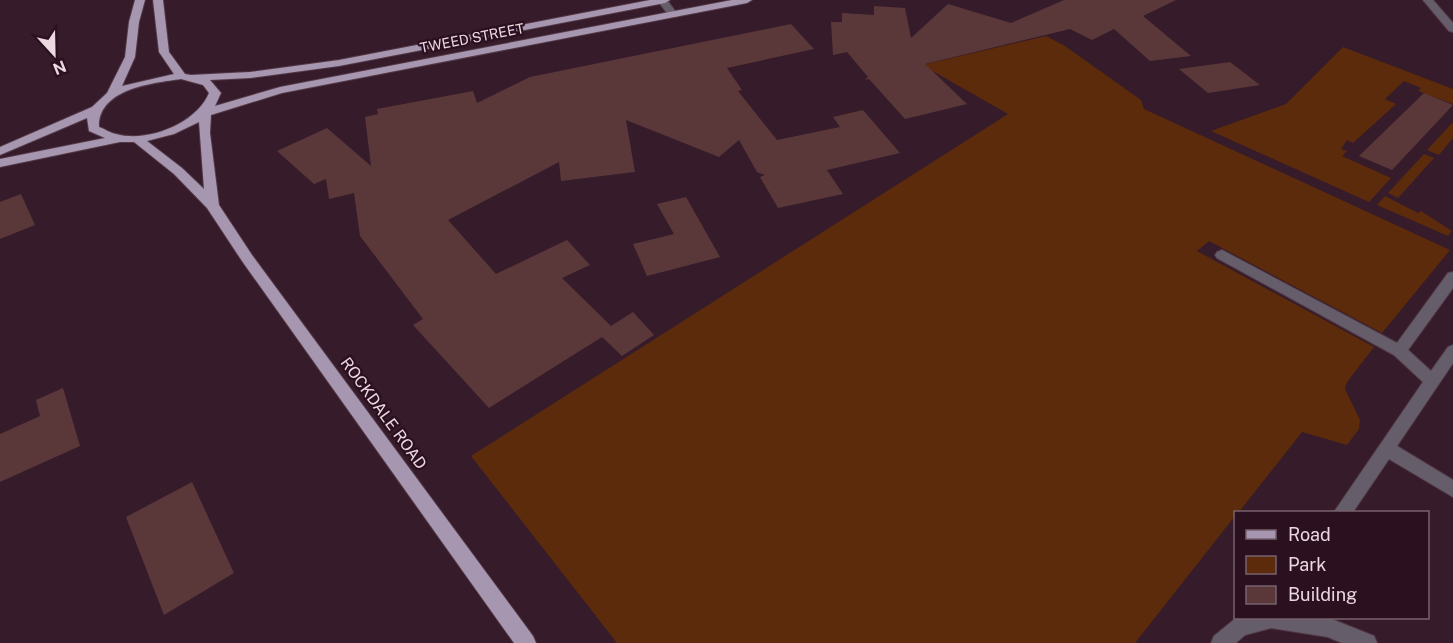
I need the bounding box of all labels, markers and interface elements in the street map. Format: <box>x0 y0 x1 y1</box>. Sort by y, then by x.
street label: TWEED STREET <box>419 20 525 56</box>
north arrow <box>24 24 84 84</box>
text: N <box>50 56 69 79</box>
street label: ROCKDALE ROAD <box>337 354 431 473</box>
legend <box>1234 511 1429 619</box>
text: Road <box>1288 524 1331 545</box>
text: Park <box>1288 554 1326 575</box>
text: Building <box>1288 584 1357 605</box>

